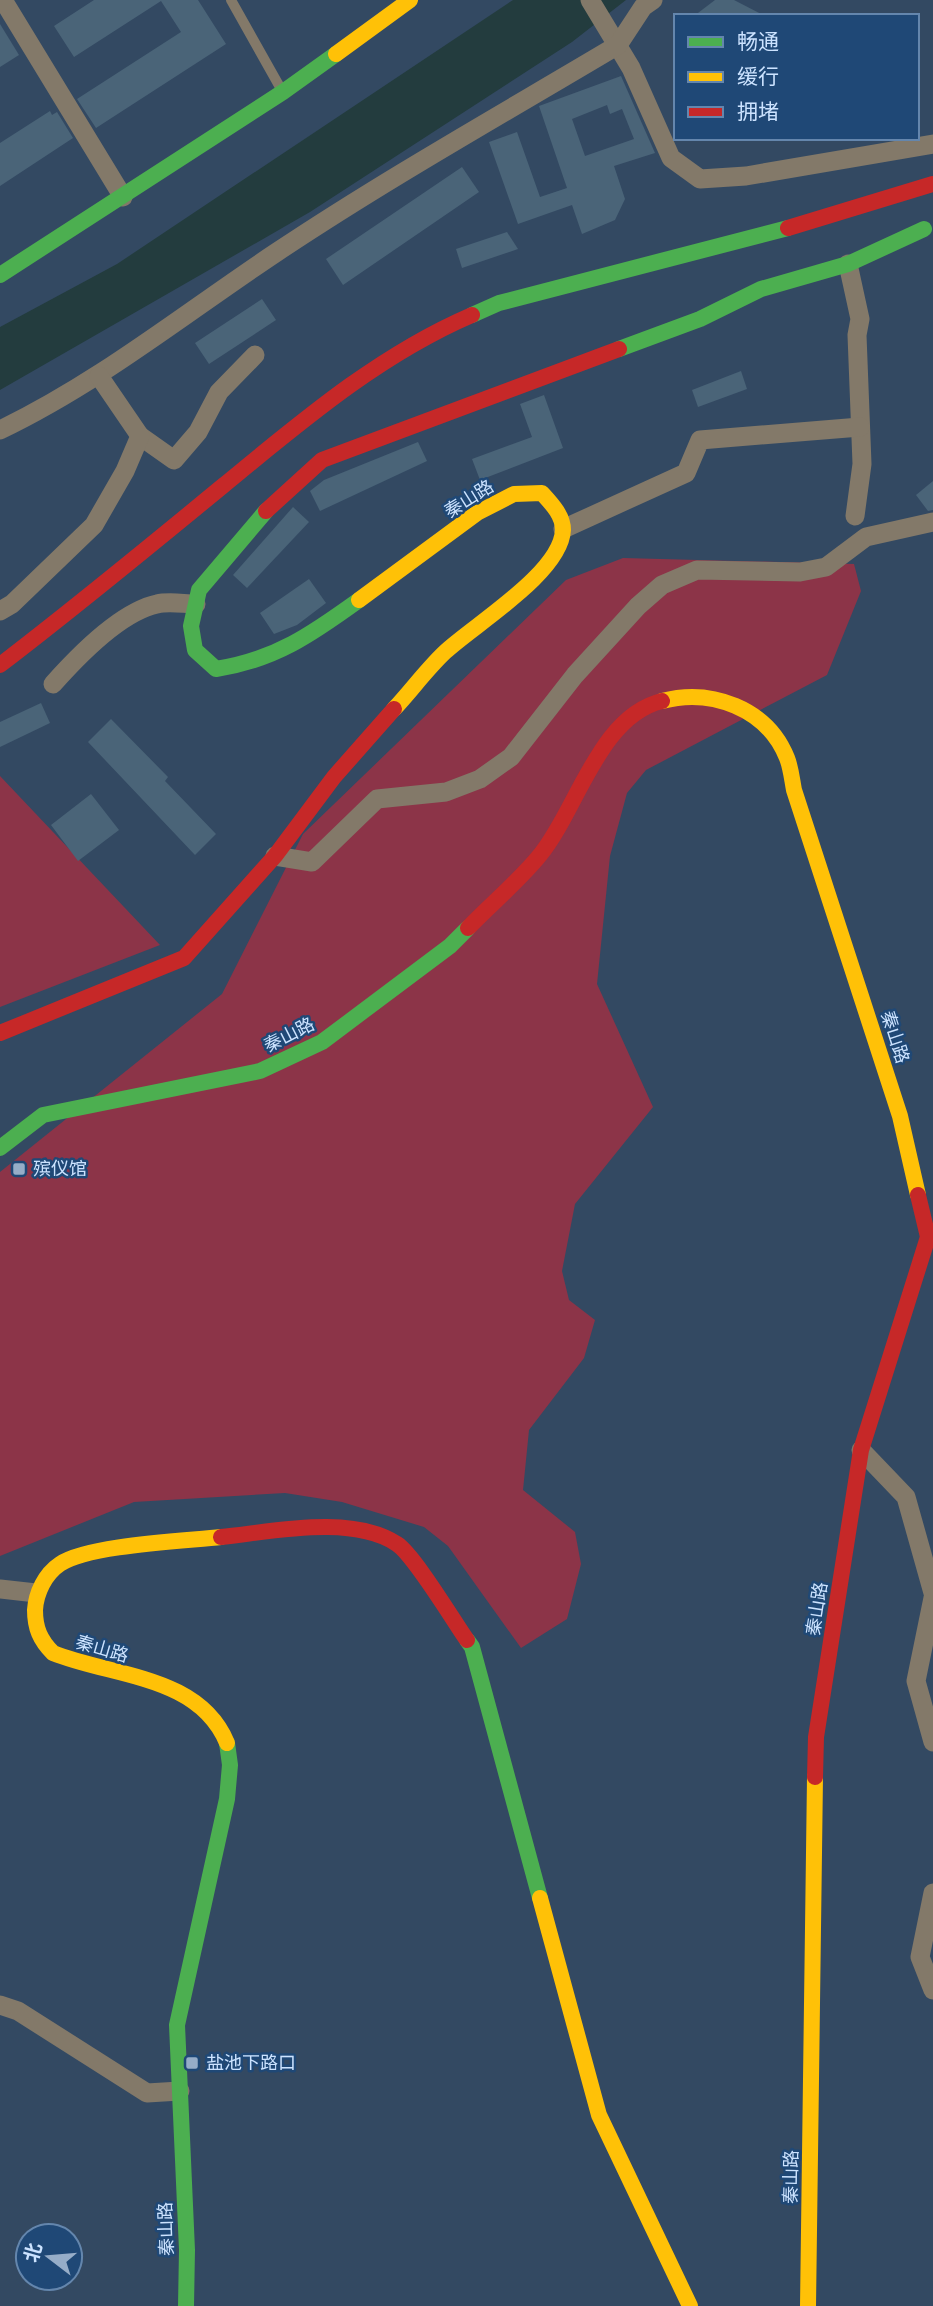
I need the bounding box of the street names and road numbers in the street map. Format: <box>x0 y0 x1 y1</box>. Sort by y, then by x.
street label: 秦山路 <box>440 475 497 522</box>
street label: 秦山路 <box>877 1008 915 1066</box>
street label: 秦山路 <box>259 1012 318 1056</box>
street label: 秦山路 <box>801 1580 831 1637</box>
street label: 秦山路 <box>73 1630 131 1666</box>
street label: 秦山路 <box>779 2150 801 2204</box>
street label: 秦山路 <box>153 2202 177 2256</box>

